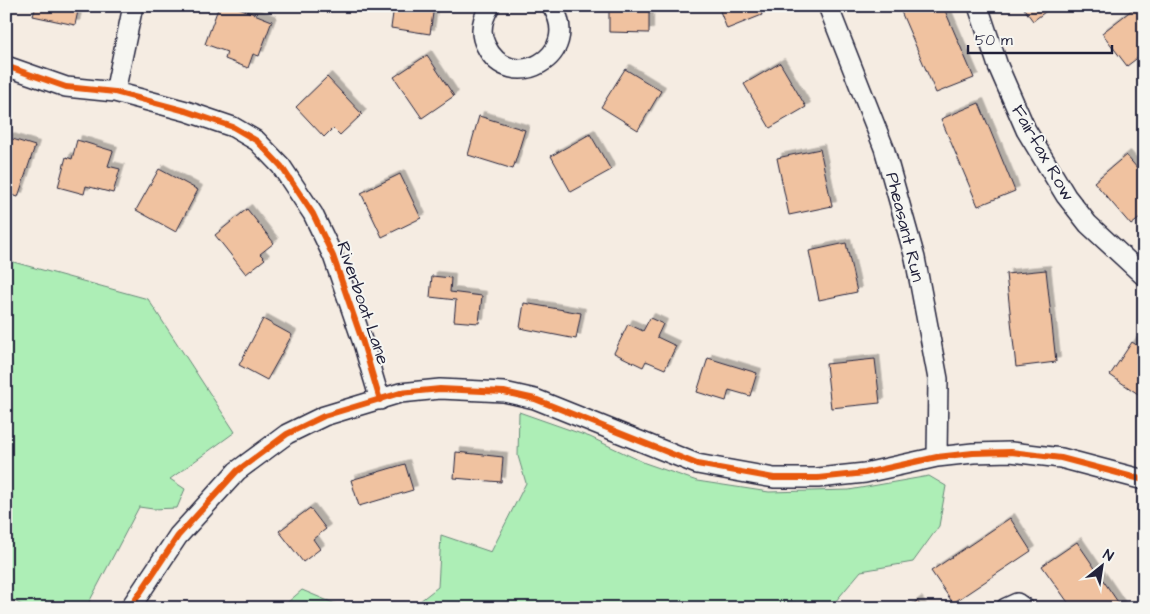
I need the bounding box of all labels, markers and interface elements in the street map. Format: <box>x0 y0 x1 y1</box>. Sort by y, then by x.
scale bar <box>968 22 1111 54</box>
text: 50 m <box>975 30 1013 51</box>
street label: Fairfax Row <box>1005 100 1081 206</box>
street label: Pheasant Run <box>879 170 931 284</box>
street label: Riverboat Lane <box>330 238 396 368</box>
north arrow <box>1078 542 1128 592</box>
text: N <box>1099 545 1117 567</box>

